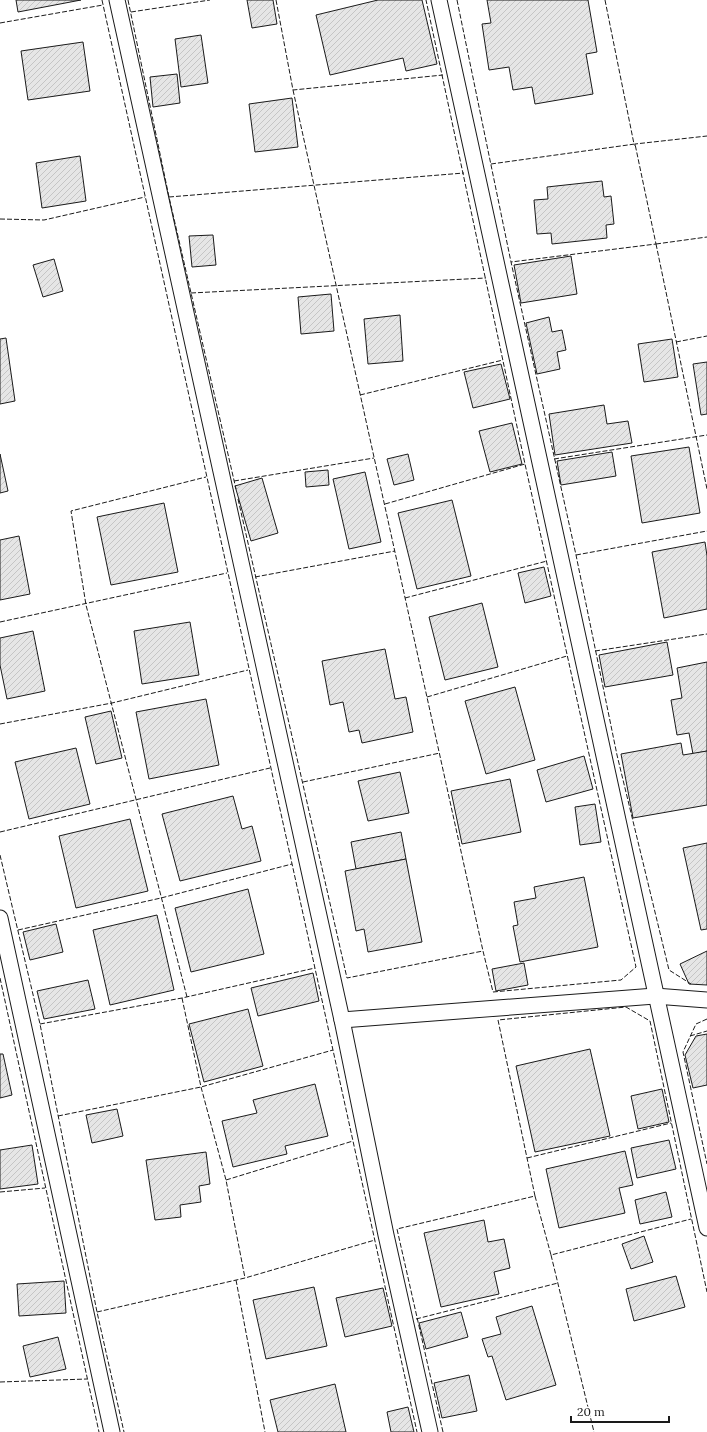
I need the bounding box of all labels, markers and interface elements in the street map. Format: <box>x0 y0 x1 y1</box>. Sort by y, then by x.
scale bar <box>571 1398 669 1424</box>
text: 20 m <box>577 1404 605 1419</box>

